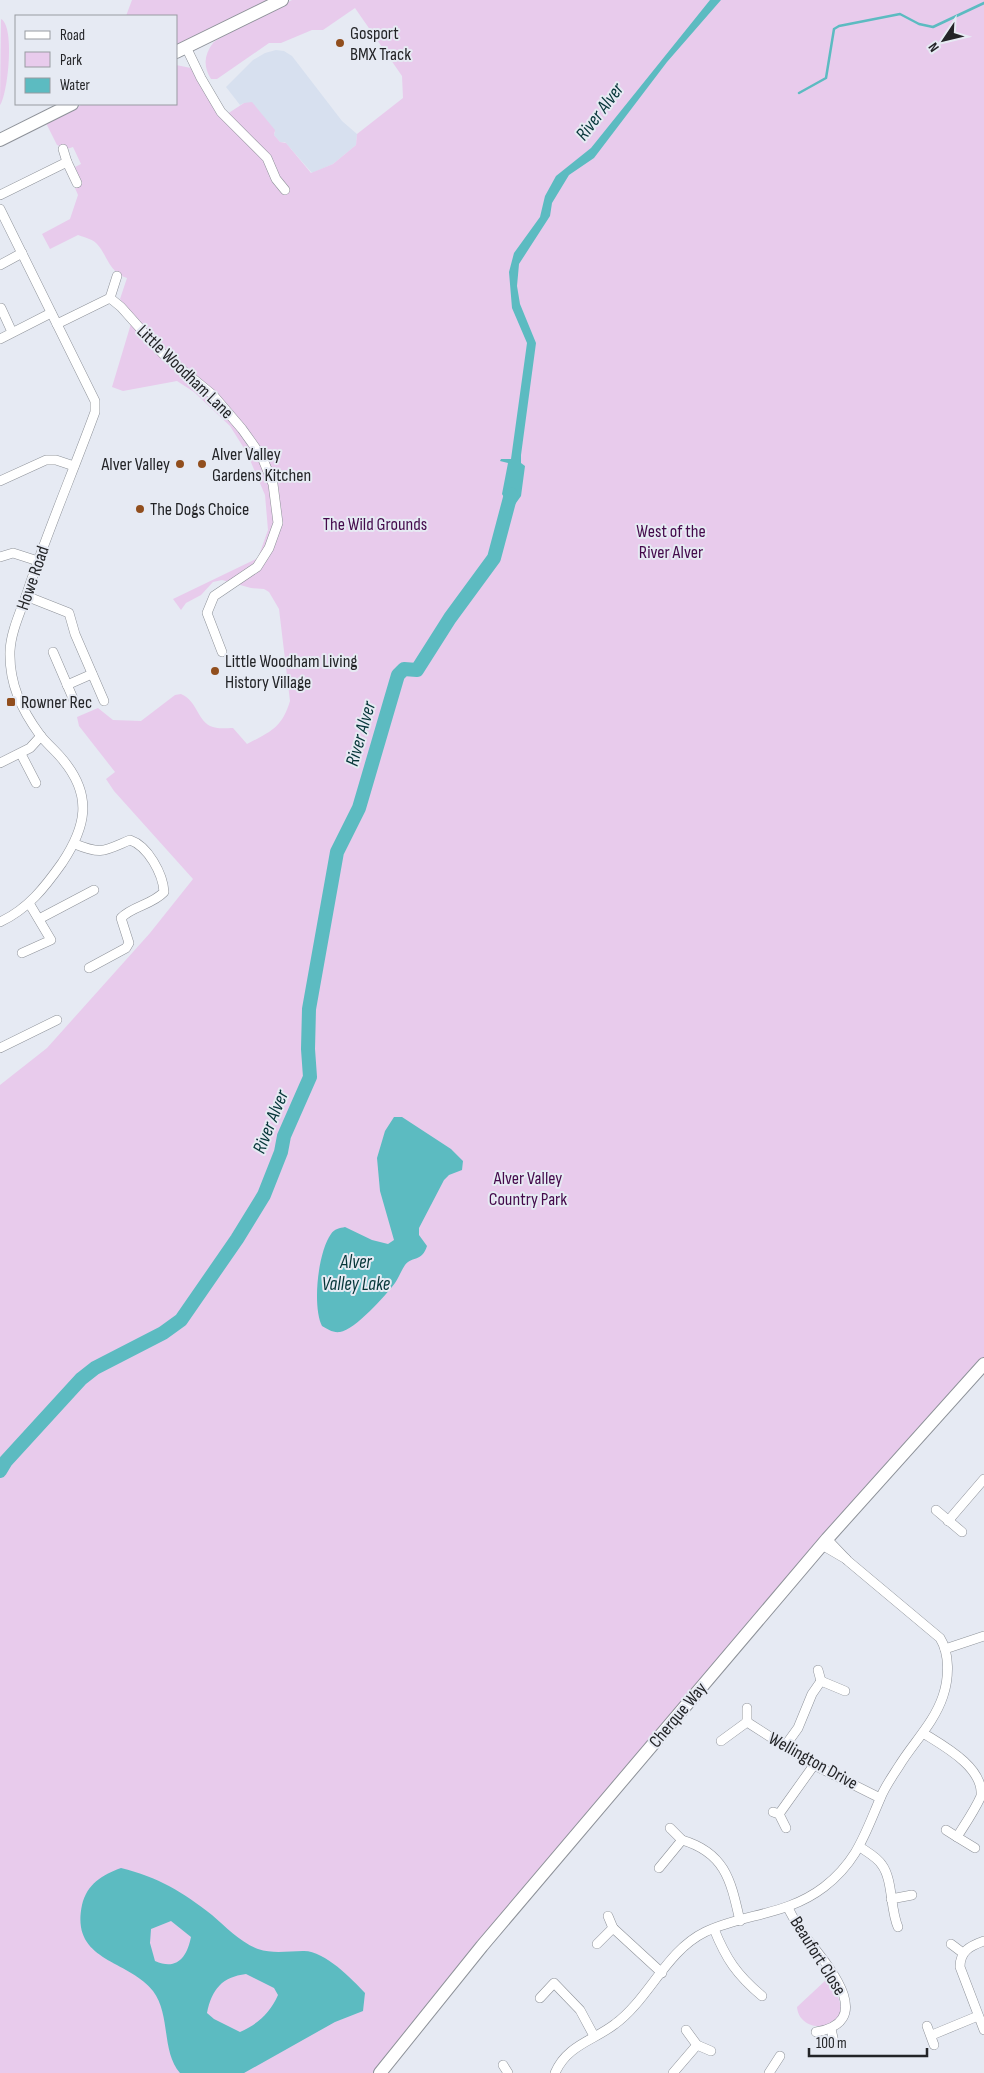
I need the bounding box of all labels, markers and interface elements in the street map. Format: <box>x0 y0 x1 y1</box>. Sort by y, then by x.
legend <box>15 15 178 105</box>
north arrow <box>919 15 969 65</box>
place label: Gosport BMX Track <box>350 23 411 65</box>
text: Road <box>60 26 85 45</box>
marker: Gosport BMX Track <box>334 37 346 49</box>
text: N <box>925 39 943 55</box>
text: Park <box>60 51 82 70</box>
text: Water <box>60 76 91 95</box>
water label: River Alver <box>571 78 630 145</box>
street label: Little Woodham Lane <box>132 321 238 423</box>
place label: Alver Valley Gardens Kitchen <box>211 444 311 486</box>
place label: Alver Valley <box>100 454 170 475</box>
marker: Alver Valley <box>174 458 186 470</box>
marker: Alver Valley Gardens Kitchen <box>196 458 208 470</box>
place label: The Dogs Choice <box>150 499 249 520</box>
marker: The Dogs Choice <box>134 503 146 515</box>
park label: The Wild Grounds <box>323 514 427 535</box>
park label: West of the River Alver <box>636 521 706 563</box>
street label: Howe Road <box>12 543 54 613</box>
place label: Little Woodham Living History Village <box>225 651 358 693</box>
marker: Little Woodham Living History Village <box>209 665 221 677</box>
place label: Rowner Rec <box>21 692 92 713</box>
marker: Rowner Rec <box>5 696 17 708</box>
water label: River Alver <box>341 698 381 769</box>
water label: River Alver <box>248 1086 294 1157</box>
park label: Alver Valley Country Park <box>489 1168 567 1210</box>
water label: Alver Valley Lake <box>322 1251 391 1296</box>
street label: Cherque Way <box>645 1678 711 1752</box>
street label: Wellington Drive <box>765 1728 861 1794</box>
street label: Beaufort Close <box>786 1913 850 1999</box>
scale bar <box>809 2026 926 2058</box>
text: 100 m <box>816 2034 847 2053</box>

